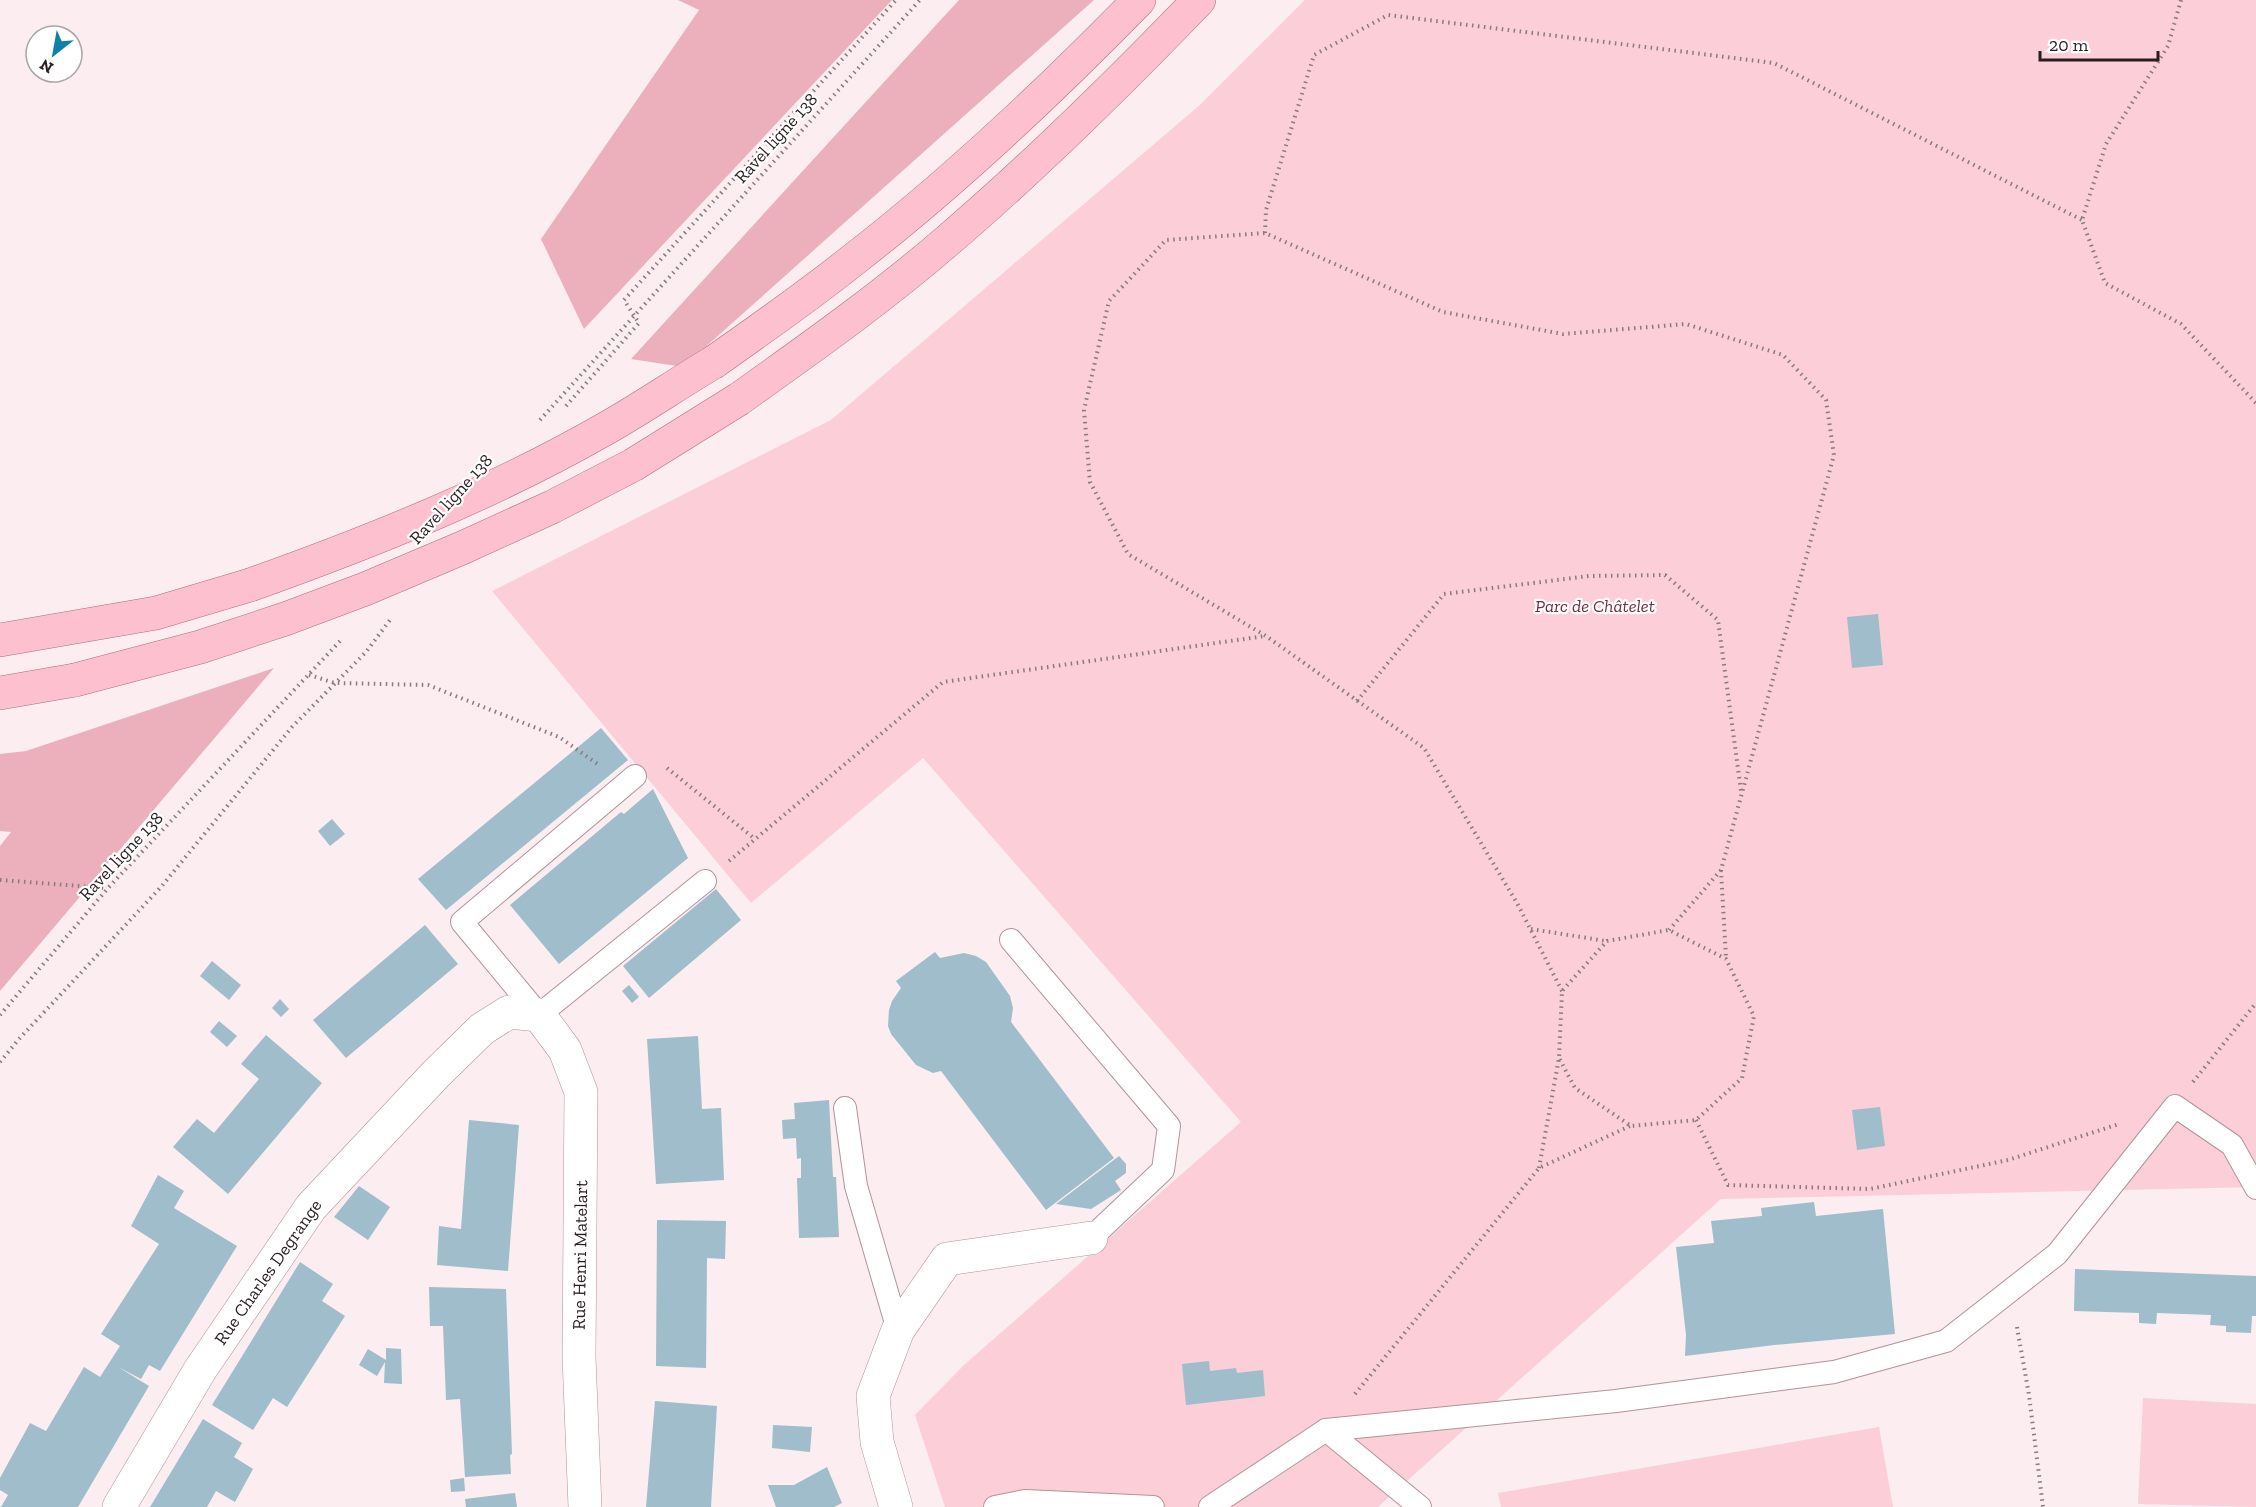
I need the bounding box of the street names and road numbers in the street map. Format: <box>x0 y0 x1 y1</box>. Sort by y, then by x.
street label: Ravel ligne 138 <box>730 88 822 188</box>
street label: Ravel ligne 138 <box>405 449 497 549</box>
street label: Ravel ligne 138 <box>74 807 168 905</box>
street label: Rue Henri Matelart <box>568 1180 592 1330</box>
street label: Rue Charles Degrange <box>209 1195 327 1349</box>

